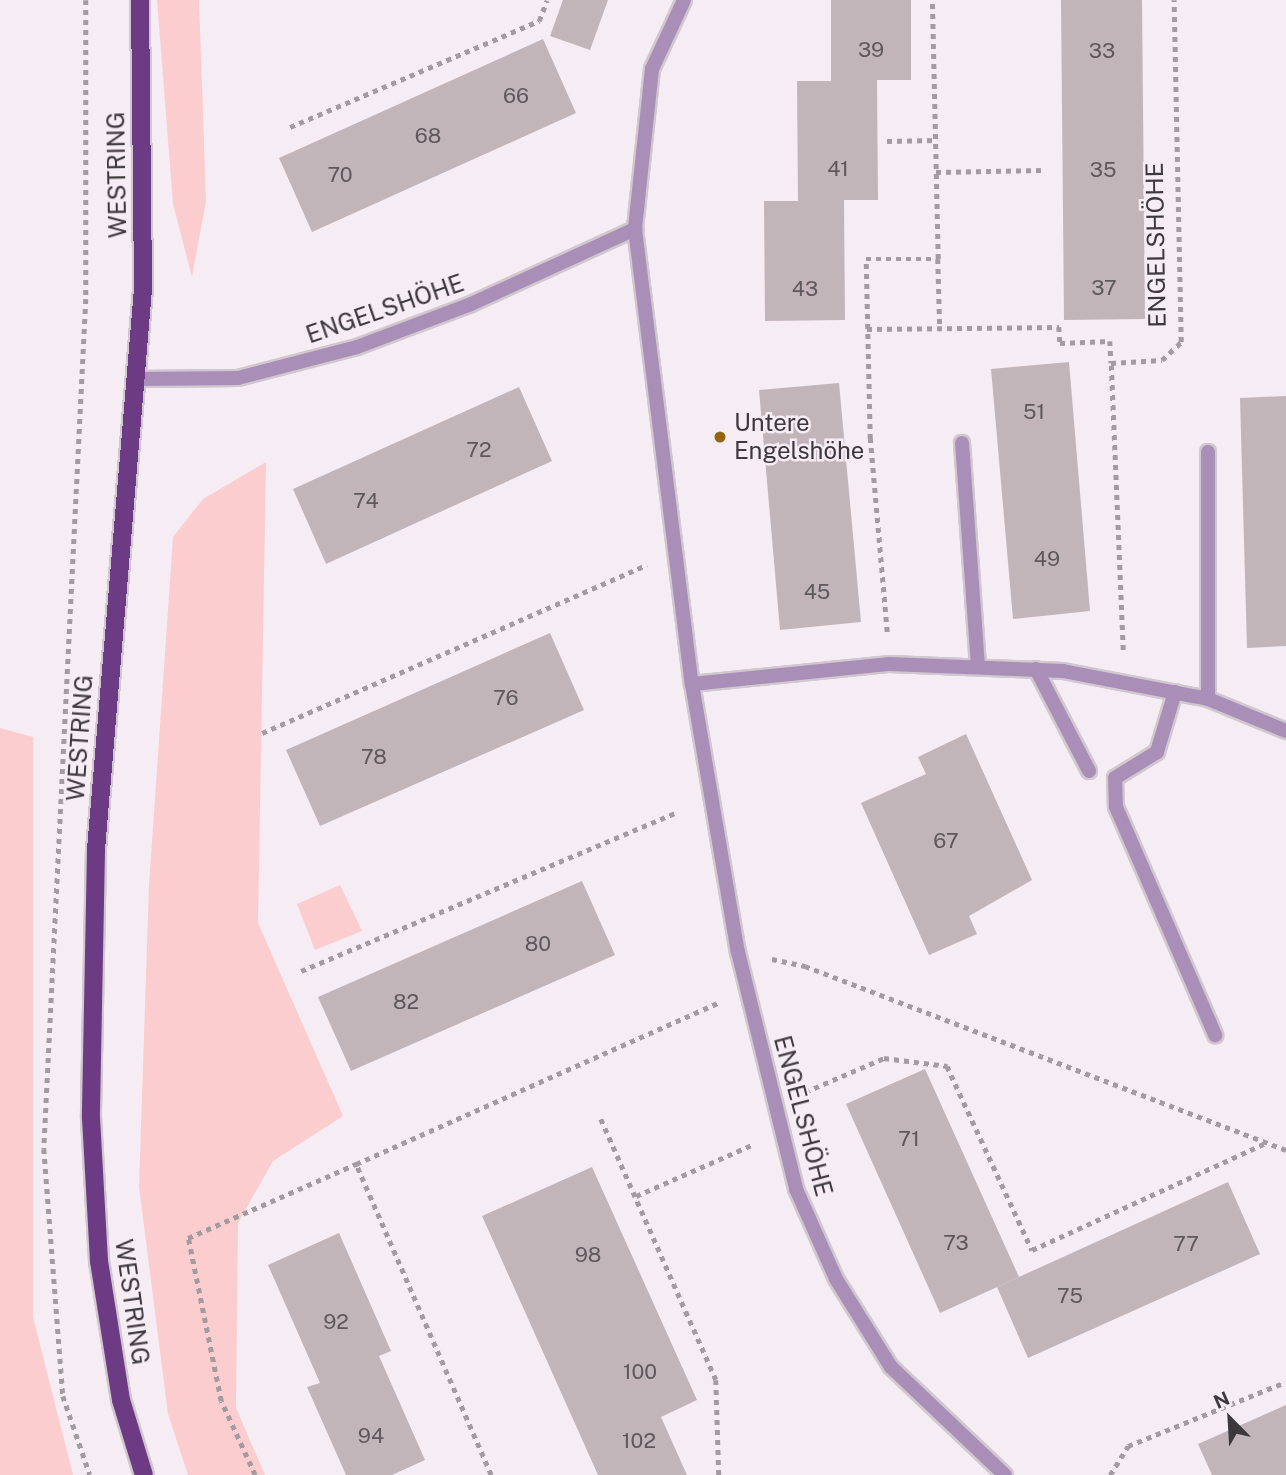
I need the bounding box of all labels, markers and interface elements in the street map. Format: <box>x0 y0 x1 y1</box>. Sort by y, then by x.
house number: 39 <box>858 37 884 63</box>
house number: 33 <box>1089 38 1115 64</box>
house number: 66 <box>503 83 529 109</box>
street label: WESTRING <box>101 112 133 238</box>
house number: 68 <box>415 123 441 149</box>
house number: 41 <box>827 156 849 182</box>
house number: 35 <box>1090 157 1116 183</box>
house number: 70 <box>327 162 353 188</box>
street label: ENGELSHÖHE <box>1140 162 1172 328</box>
street label: ENGELSHÖHE <box>302 268 468 350</box>
house number: 37 <box>1091 275 1117 301</box>
house number: 43 <box>792 276 818 302</box>
house number: 51 <box>1023 399 1045 425</box>
place label: Untere Engelshöhe <box>734 409 864 465</box>
marker: Untere Engelshöhe <box>712 429 728 445</box>
house number: 72 <box>466 437 492 463</box>
house number: 74 <box>353 488 379 514</box>
house number: 49 <box>1034 546 1060 572</box>
house number: 45 <box>804 579 830 605</box>
street label: WESTRING <box>61 674 99 802</box>
house number: 76 <box>493 685 519 711</box>
house number: 78 <box>361 744 387 770</box>
house number: 67 <box>933 828 959 854</box>
house number: 80 <box>525 931 551 957</box>
house number: 82 <box>393 989 419 1015</box>
street label: ENGELSHÖHE <box>768 1032 838 1200</box>
house number: 71 <box>898 1126 920 1152</box>
house number: 73 <box>943 1230 969 1256</box>
house number: 77 <box>1173 1231 1199 1257</box>
street label: WESTRING <box>109 1237 155 1367</box>
house number: 98 <box>575 1242 601 1268</box>
house number: 75 <box>1057 1283 1083 1309</box>
house number: 92 <box>323 1309 349 1335</box>
house number: 100 <box>623 1359 657 1385</box>
north arrow <box>1195 1384 1265 1454</box>
text: N <box>1210 1387 1233 1413</box>
house number: 94 <box>358 1423 384 1449</box>
house number: 102 <box>622 1428 656 1454</box>

